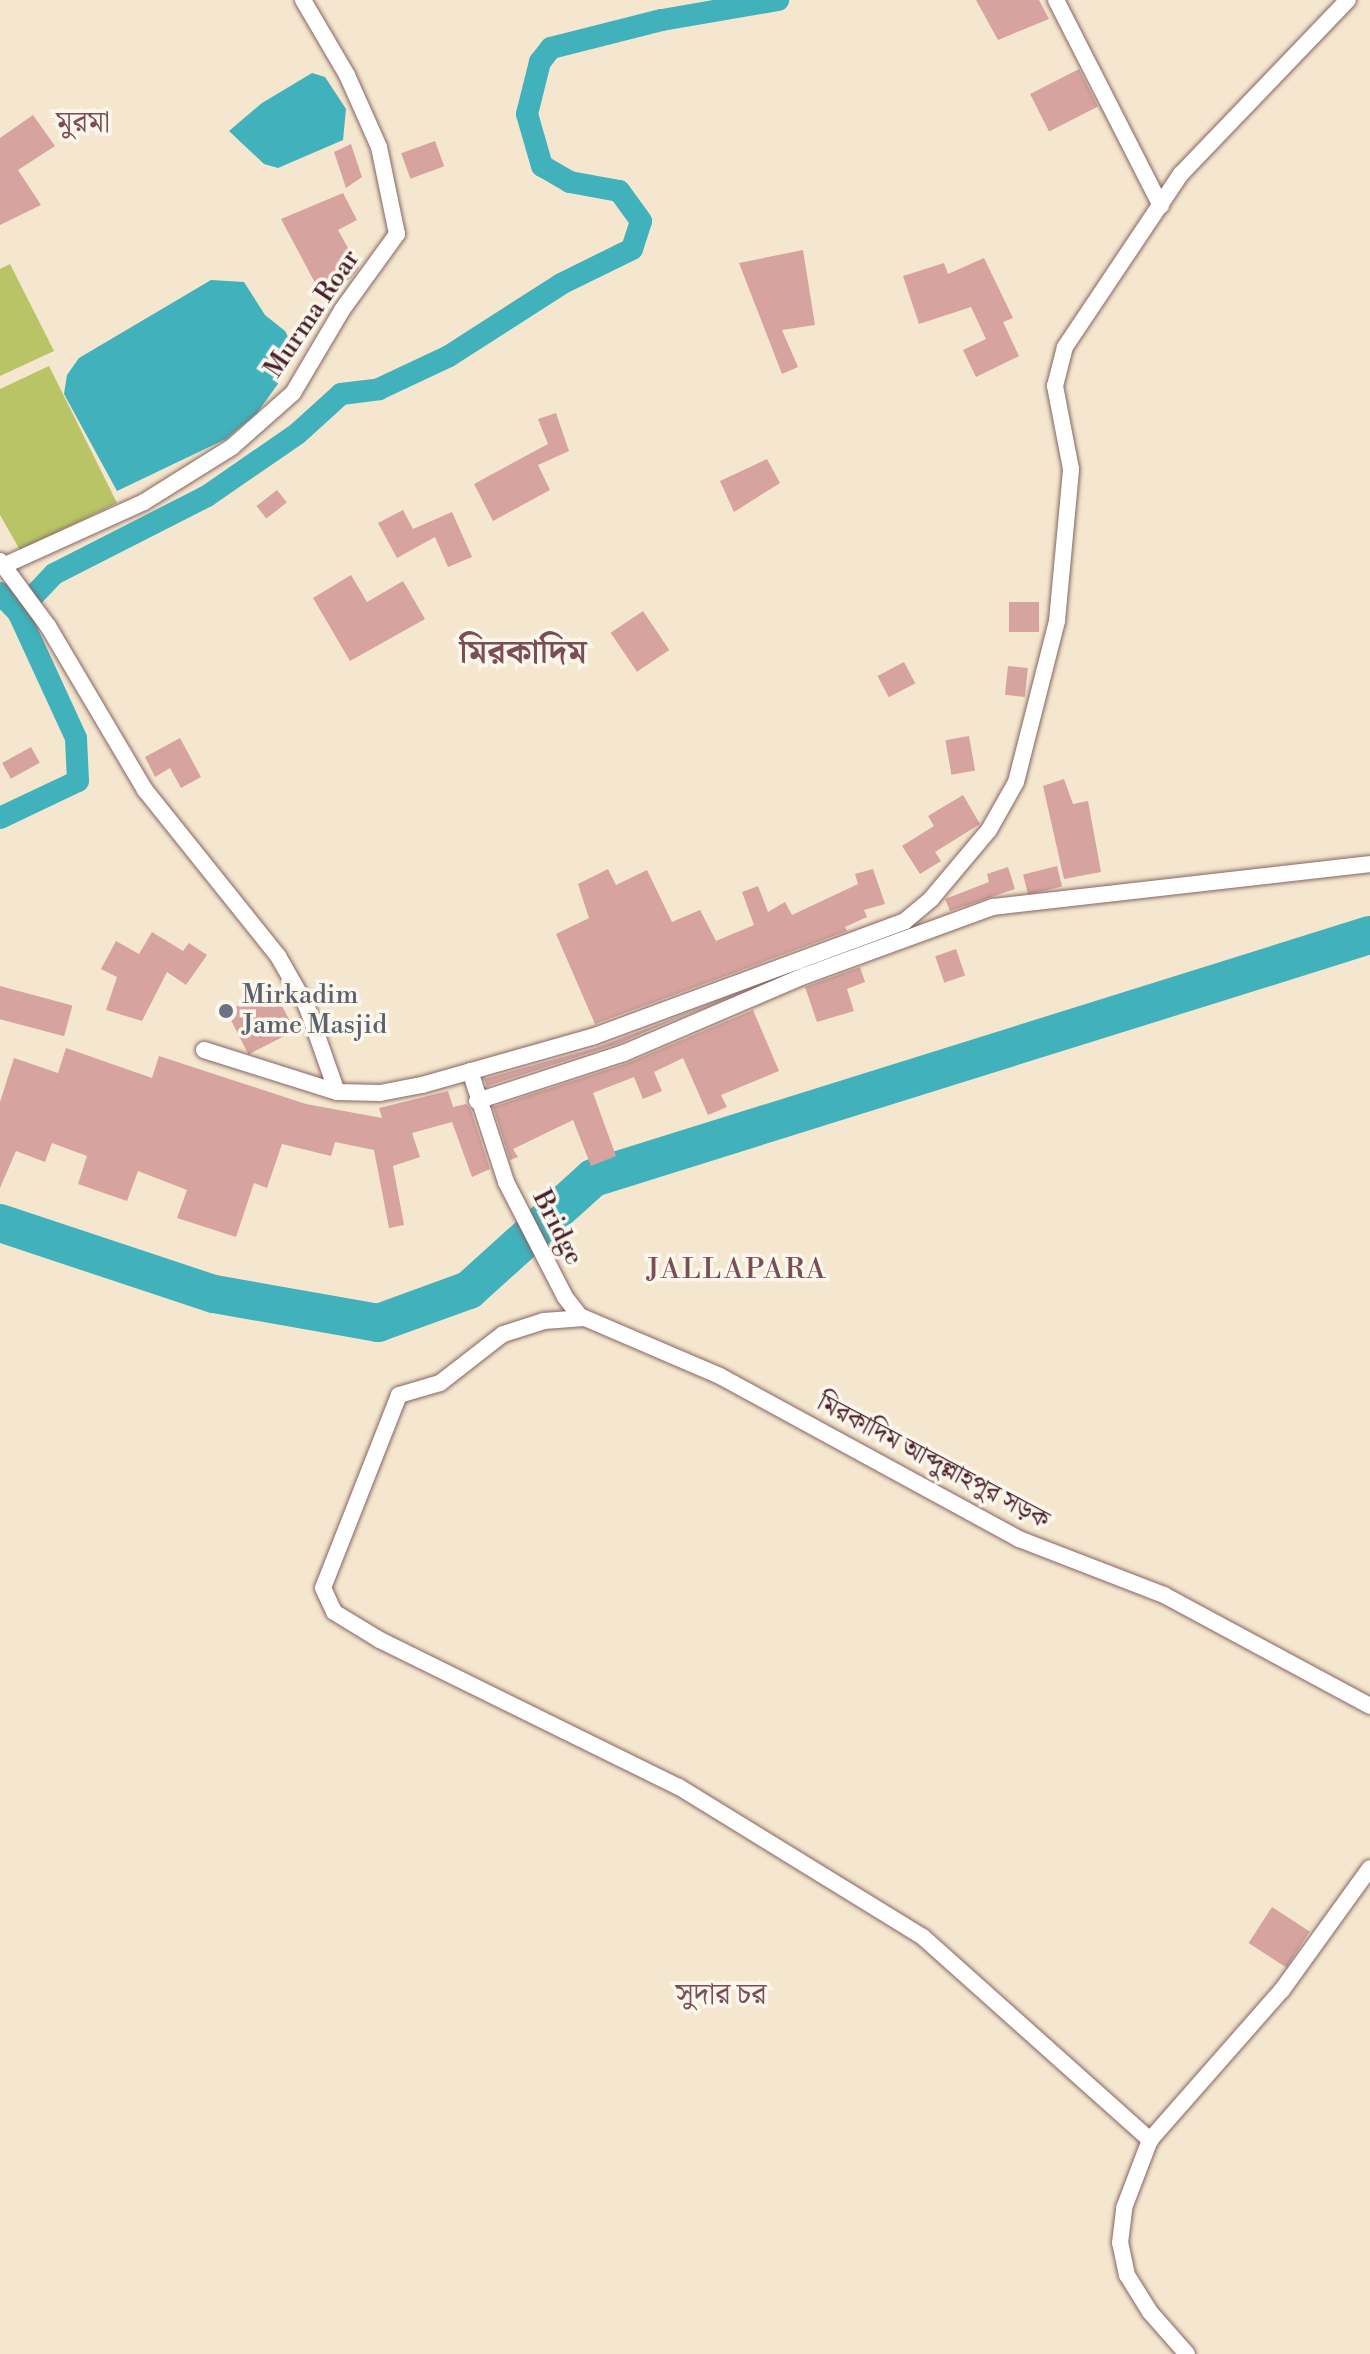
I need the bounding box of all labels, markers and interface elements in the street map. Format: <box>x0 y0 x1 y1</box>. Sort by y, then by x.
district label: মুরমা <box>56 105 110 141</box>
street label: Murma Roar <box>259 244 367 384</box>
district label: মিরকাদিম <box>459 634 587 674</box>
place label: Mirkadim Jame Masjid <box>242 980 387 1042</box>
marker: Mirkadim Jame Masjid <box>217 1002 235 1020</box>
street label: Bridge <box>525 1185 589 1271</box>
district label: JALLAPARA <box>647 1253 827 1287</box>
street label: মিরকাদিম আব্দুল্লাহপুর সড়ক <box>812 1388 1054 1536</box>
district label: সুদার চর <box>675 1977 767 2013</box>

